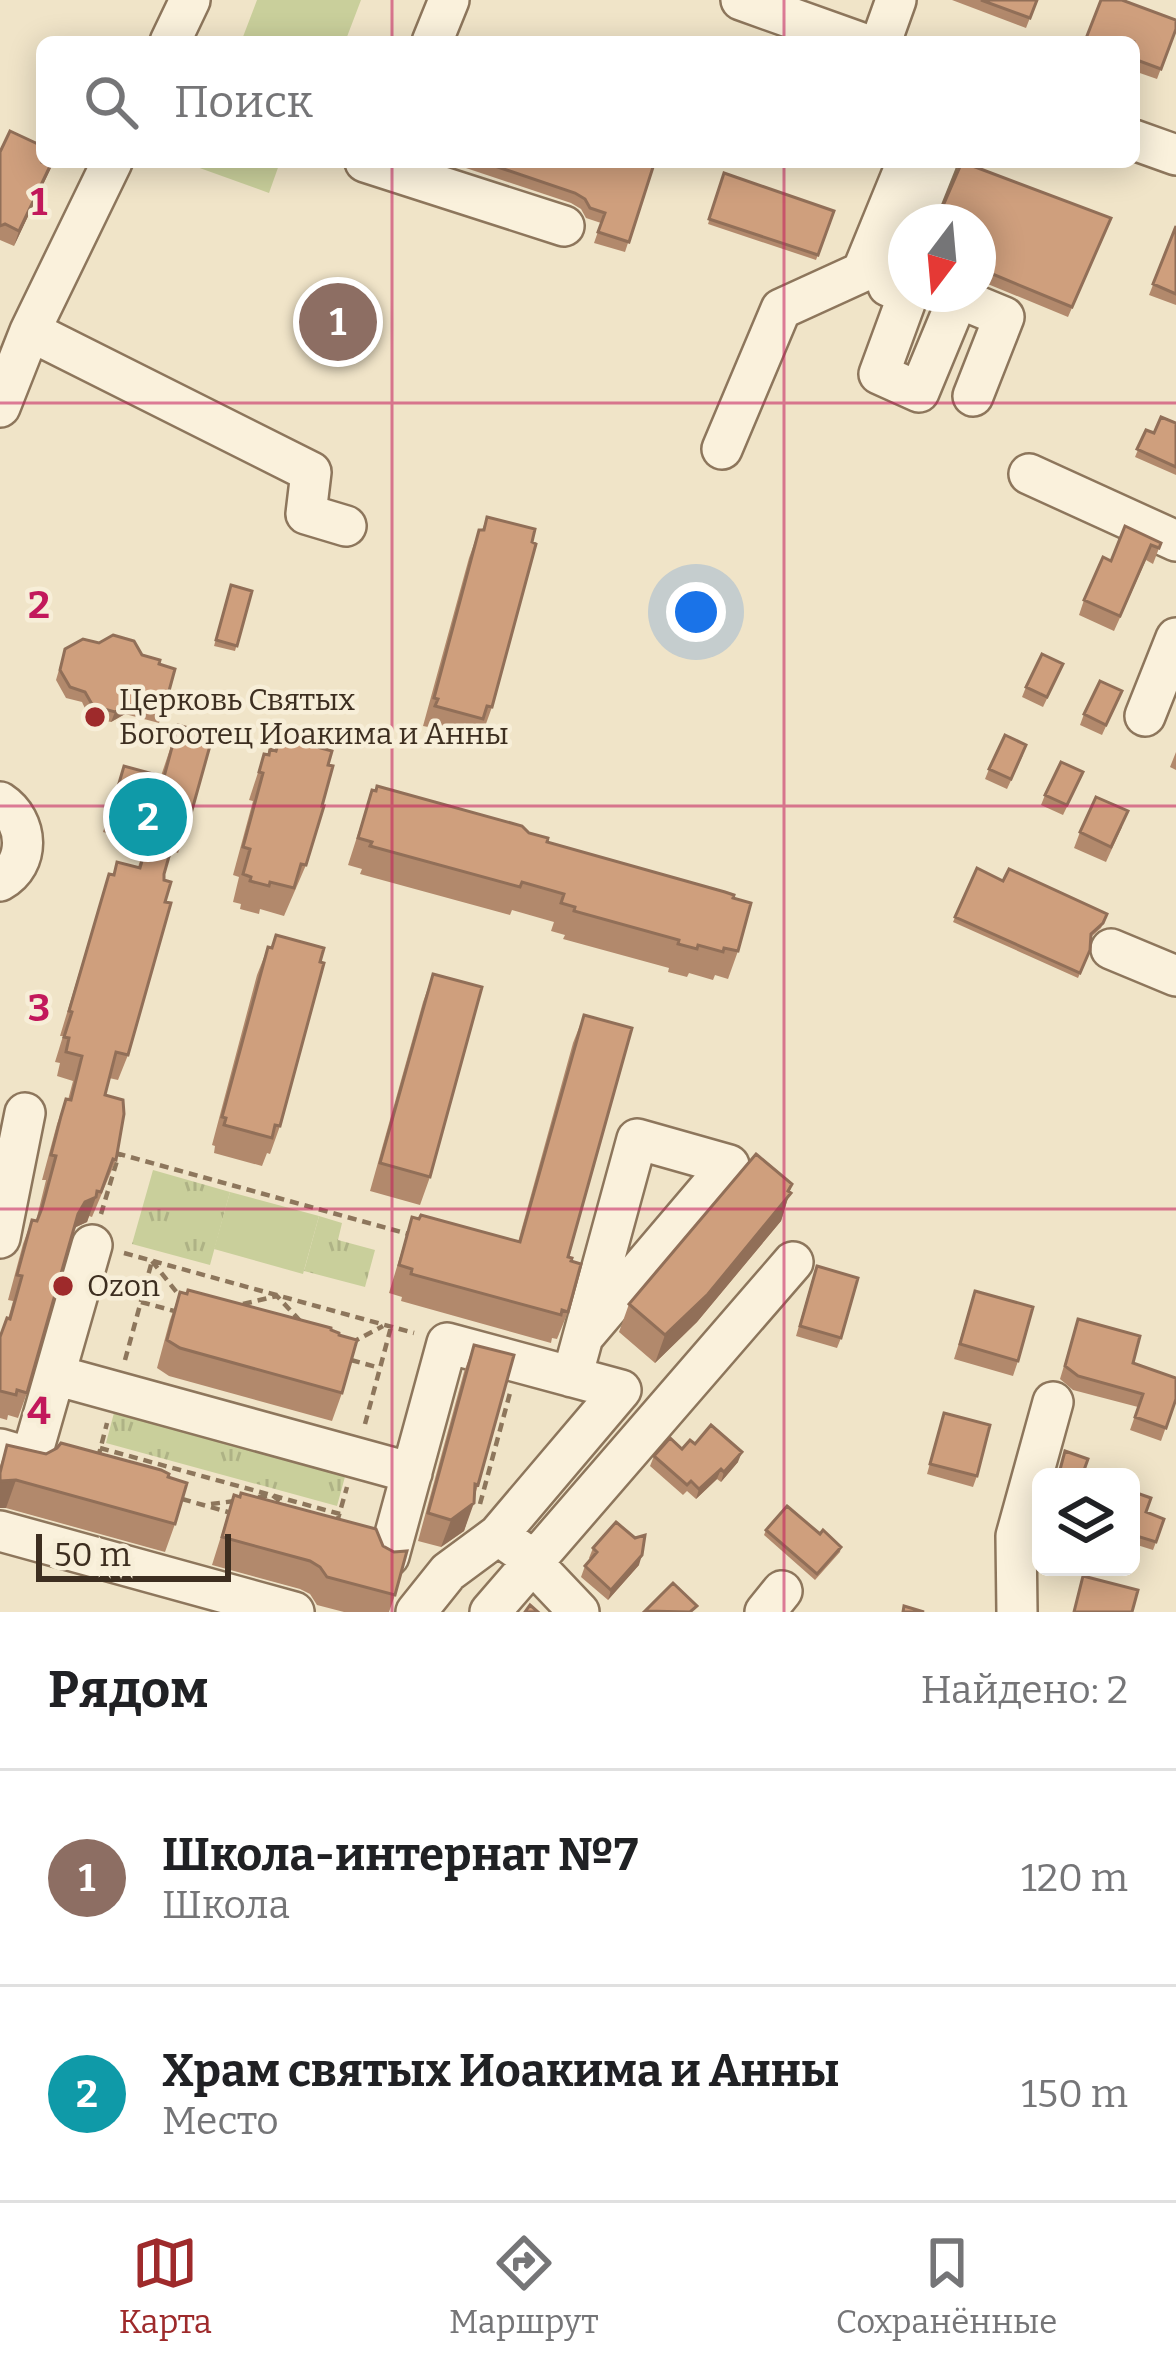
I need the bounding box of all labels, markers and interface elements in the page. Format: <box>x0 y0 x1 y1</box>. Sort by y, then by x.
search box <box>36 36 1140 168</box>
icon: search <box>78 69 144 135</box>
text: Поиск <box>174 75 313 129</box>
text: 1 <box>31 179 48 225</box>
north arrow <box>888 204 996 312</box>
pin: 1 <box>299 277 377 367</box>
text: 2 <box>28 582 50 628</box>
your location <box>666 582 726 642</box>
place label: Церковь Святых Богоотец Иоакима и Анны <box>119 682 509 752</box>
marker: Церковь Святых Богоотец Иоакима и Анны <box>82 704 108 730</box>
pin: 2 <box>109 772 187 862</box>
text: 3 <box>28 985 50 1031</box>
place label: Ozon <box>87 1268 160 1304</box>
marker: Ozon <box>50 1273 76 1299</box>
text: 4 <box>27 1388 51 1434</box>
map controls <box>1032 1468 1140 1576</box>
button: layers <box>1032 1468 1140 1576</box>
scale bar <box>36 1528 231 1581</box>
text: 50 m <box>54 1535 131 1575</box>
text: Рядом <box>48 1659 208 1721</box>
text: Найдено: 2 <box>921 1667 1128 1713</box>
text: Школа-интернат №7 <box>162 1828 638 1882</box>
text: 1 <box>79 1855 95 1901</box>
text: 120 m <box>1021 1855 1128 1901</box>
text: Школа <box>162 1882 290 1928</box>
text: Храм святых Иоакима и Анны <box>162 2044 839 2098</box>
text: 2 <box>76 2071 98 2117</box>
text: 150 m <box>1021 2071 1128 2117</box>
text: Место <box>162 2098 279 2144</box>
tab: Карта <box>119 2230 212 2342</box>
tab: Маршрут <box>449 2230 598 2342</box>
tab: Сохранённые <box>836 2230 1057 2342</box>

